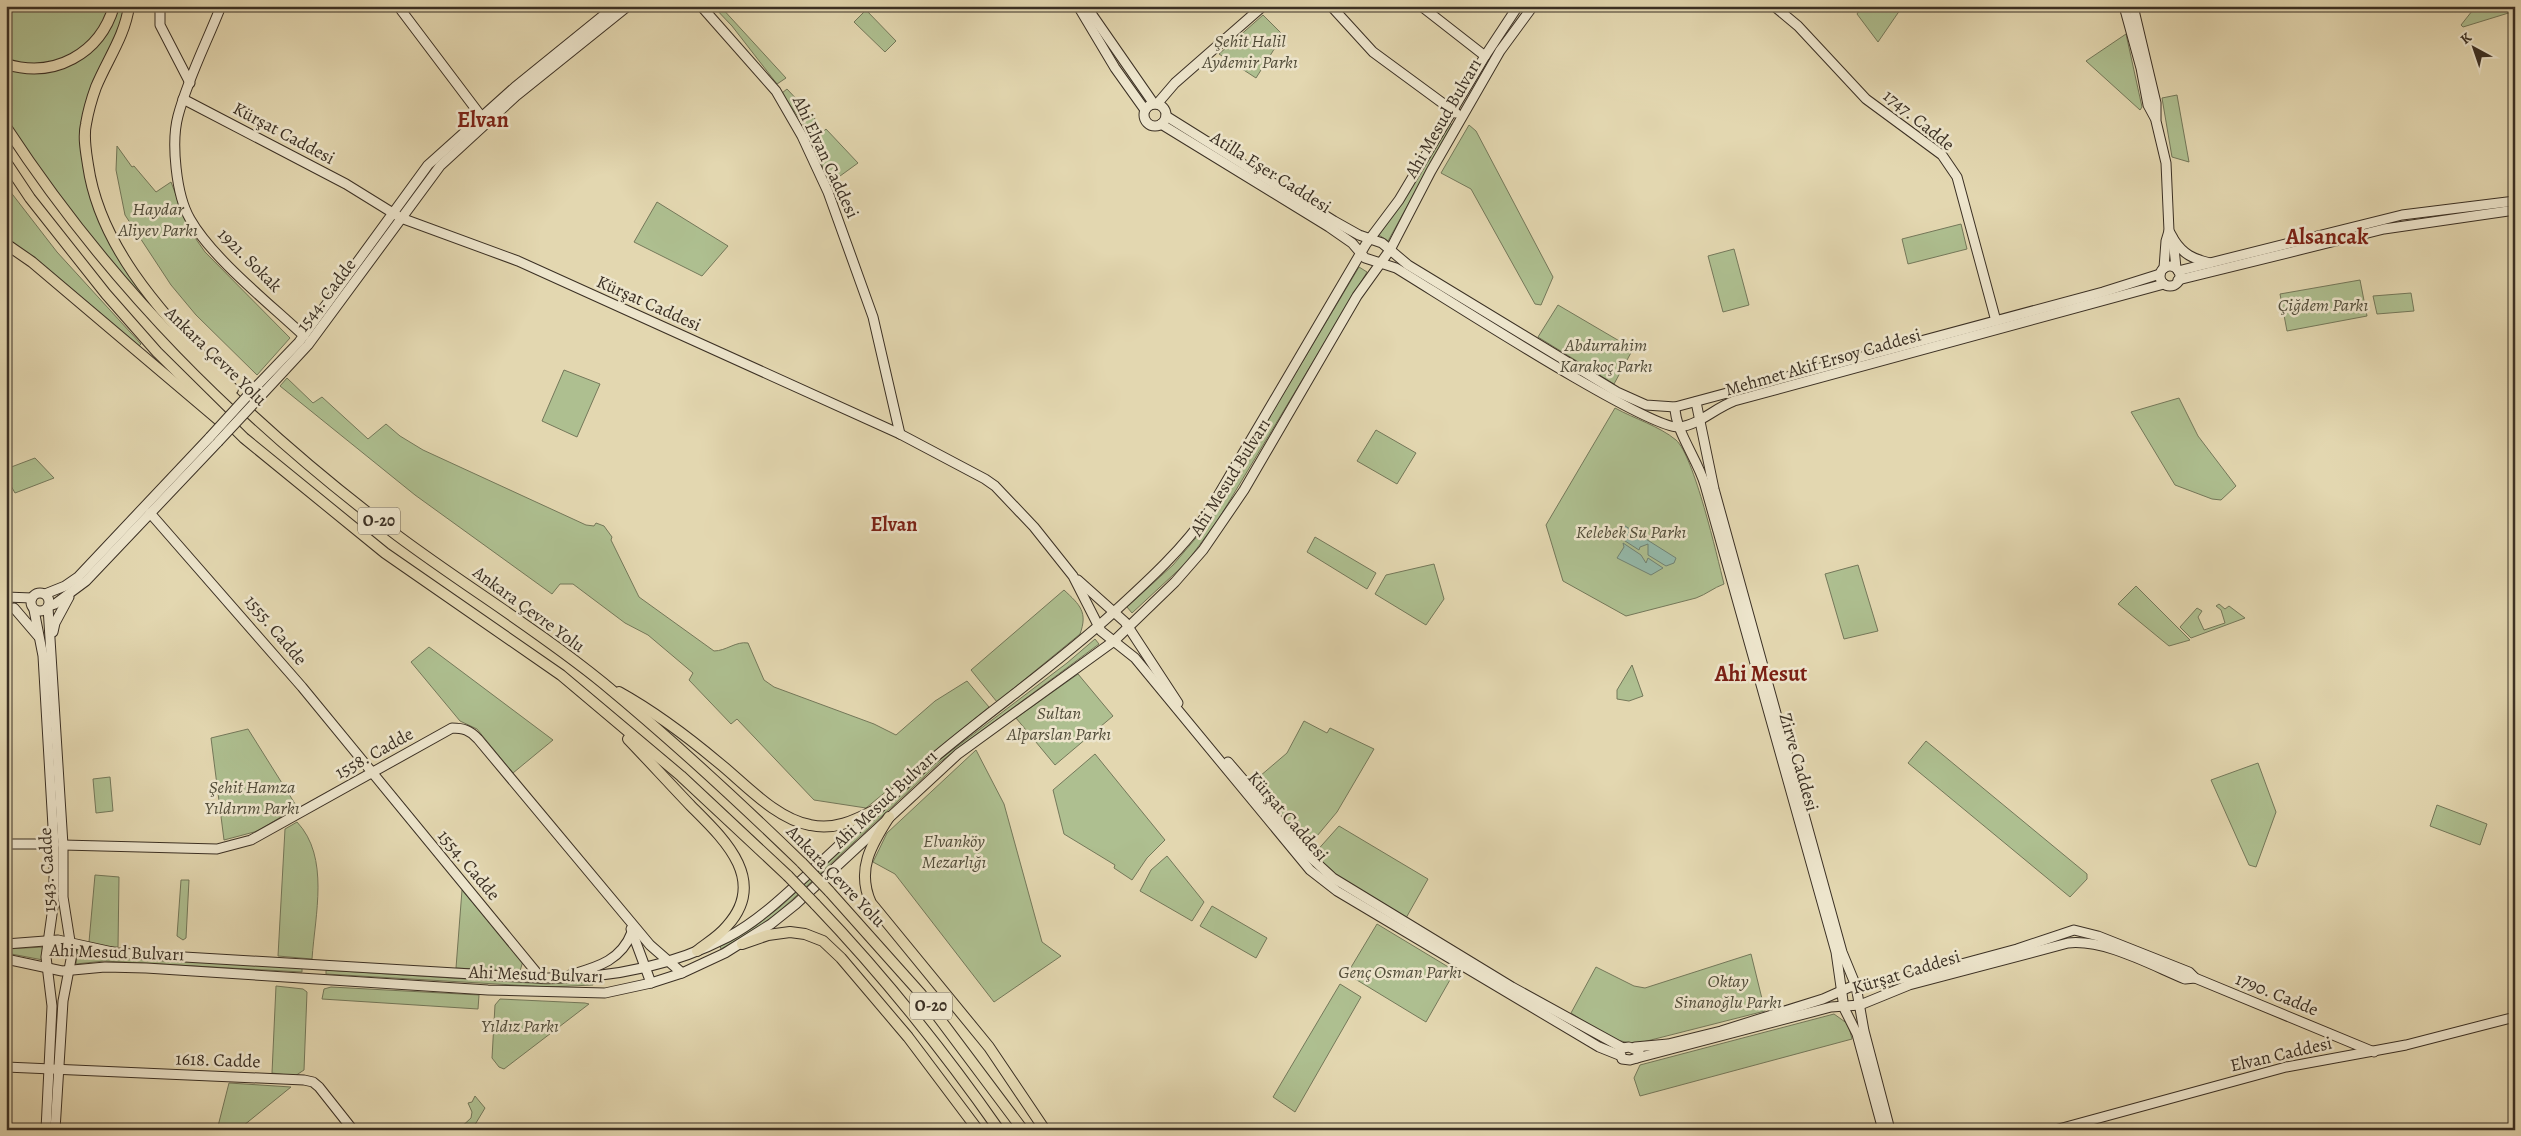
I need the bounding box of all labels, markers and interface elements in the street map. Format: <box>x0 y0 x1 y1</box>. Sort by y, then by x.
north arrow <box>2448 22 2498 72</box>
text: K <box>2456 28 2476 49</box>
park label: Şehit Halil Aydemir Parkı <box>1201 29 1298 74</box>
street label: Ahi Mesud Bulvarı <box>1398 54 1487 183</box>
street label: 1747. Cadde <box>1878 84 1960 156</box>
street label: Ahi Elvan Caddesi <box>787 91 865 222</box>
street label: Kürşat Caddesi <box>229 96 339 170</box>
district label: Elvan <box>457 105 509 135</box>
street label: Atilla Eşer Caddesi <box>1205 125 1336 219</box>
park label: Haydar Aliyev Parkı <box>117 197 198 242</box>
district label: Alsancak <box>2285 222 2369 252</box>
street label: 1921. Sokak <box>213 223 287 297</box>
street label: 1544. Cadde <box>291 253 361 337</box>
street label: Kürşat Caddesi <box>593 269 705 337</box>
park label: Çiğdem Parkı <box>2278 293 2368 317</box>
street label: Ankara Çevre Yolu <box>159 300 272 411</box>
street label: Mehmet Akif Ersoy Caddesi <box>1722 323 1924 401</box>
park label: Abdurrahim Karakoç Parkı <box>1559 333 1653 378</box>
street label: Ahi Mesud Bulvarı <box>1184 414 1276 541</box>
road number: O-20 <box>358 508 400 534</box>
district label: Elvan <box>870 511 918 538</box>
park label: Kelebek Su Parkı <box>1576 520 1686 544</box>
street label: Ankara Çevre Yolu <box>467 560 590 658</box>
street label: 1555. Cadde <box>239 590 313 670</box>
district label: Ahi Mesut <box>1714 659 1808 689</box>
park label: Sultan Alparslan Parkı <box>1006 701 1111 746</box>
street label: Zirve Caddesi <box>1774 710 1824 814</box>
street label: 1558. Cadde <box>331 722 417 784</box>
street label: Ahi Mesud Bulvarı <box>827 744 942 854</box>
street label: Kürşat Caddesi <box>1242 766 1334 866</box>
park label: Şehit Hamza Yıldırım Parkı <box>205 775 300 820</box>
street label: Ankara Çevre Yolu <box>780 819 891 932</box>
street label: 1554. Cadde <box>432 825 506 905</box>
street label: 1543. Cadde <box>33 827 61 913</box>
park label: Elvanköy Mezarlığı <box>922 829 986 874</box>
street label: Ahi Mesud Bulvarı <box>48 938 185 966</box>
street label: Kürşat Caddesi <box>1849 944 1963 1000</box>
street label: Ahi Mesud Bulvarı <box>467 960 604 988</box>
park label: Genç Osman Parkı <box>1338 960 1462 984</box>
street label: 1790. Cadde <box>2232 967 2322 1021</box>
park label: Oktay Sinanoğlu Parkı <box>1674 969 1782 1014</box>
road number: O-20 <box>910 992 952 1019</box>
park label: Yıldız Parkı <box>481 1014 559 1038</box>
street label: Elvan Caddesi <box>2228 1031 2334 1077</box>
street label: 1618. Cadde <box>175 1047 261 1073</box>

